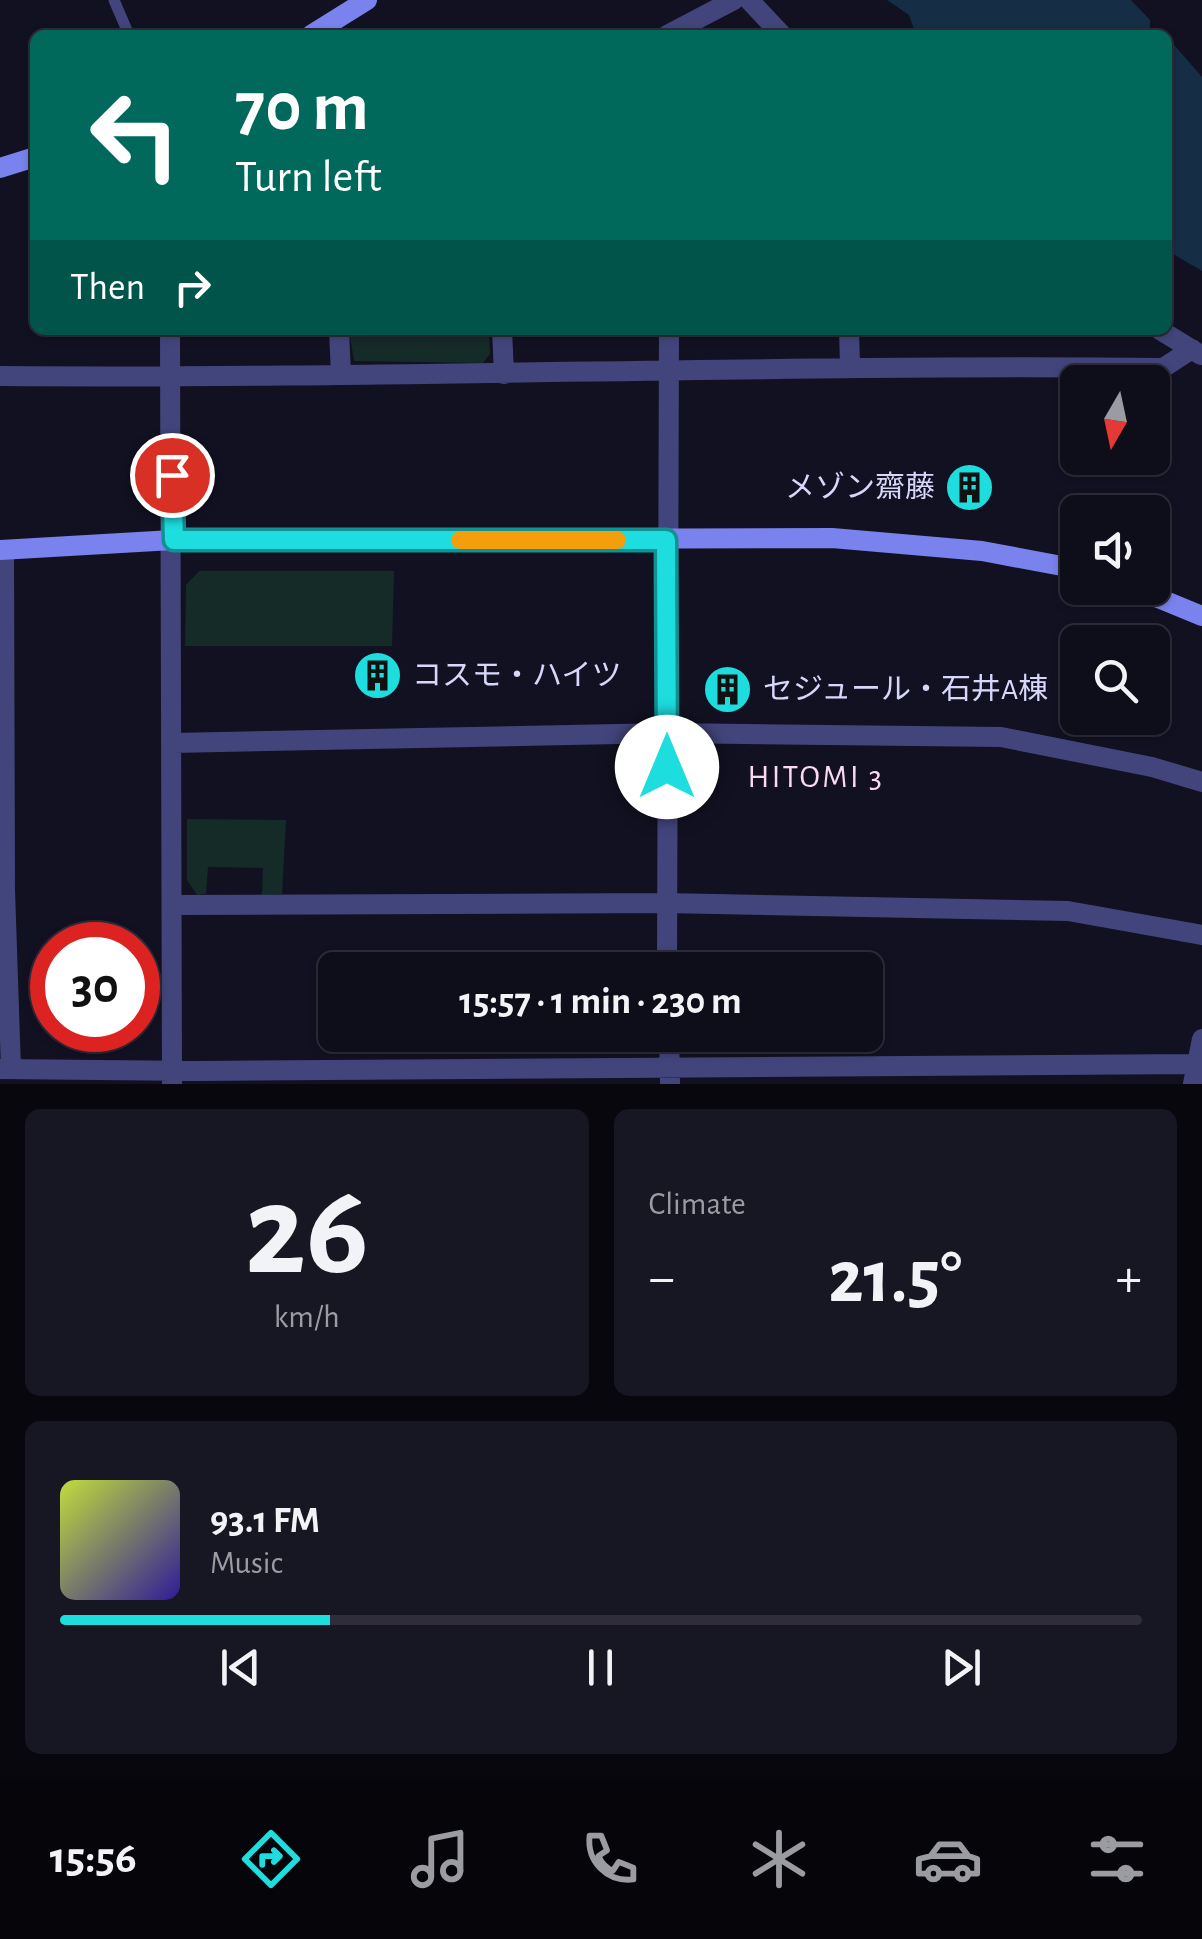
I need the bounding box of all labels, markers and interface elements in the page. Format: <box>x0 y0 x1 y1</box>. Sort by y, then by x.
icon: left <box>70 70 200 200</box>
text: 70 m <box>235 73 369 143</box>
text: Turn left <box>235 155 382 200</box>
icon: right <box>165 260 220 315</box>
text: Then <box>70 269 145 307</box>
north arrow <box>1060 365 1170 475</box>
map controls <box>1060 365 1170 735</box>
pin <box>130 433 215 518</box>
icon: arrive <box>145 448 200 503</box>
building icon: メゾン齋藤 <box>944 462 996 514</box>
place label: メゾン齋藤 <box>785 471 935 503</box>
button: sound <box>1060 495 1170 605</box>
button: search <box>1060 625 1170 735</box>
building icon: コスモ・ハイツ <box>351 650 403 702</box>
place label: コスモ・ハイツ <box>412 661 621 691</box>
building icon: セジュール・石井A棟 <box>702 664 754 716</box>
place label: セジュール・石井A棟 <box>763 673 1048 705</box>
position arrow <box>615 715 719 819</box>
district label: HITOMI 3 <box>747 761 885 793</box>
speed limit sign: 30 <box>30 922 160 1052</box>
text: 15:57 · 1 min · 230 m <box>459 983 742 1021</box>
text: 26 <box>245 1168 369 1298</box>
text: Climate <box>649 1188 746 1220</box>
text: 21.5° <box>828 1241 962 1316</box>
text: − <box>649 1251 675 1306</box>
text: + <box>1116 1251 1142 1306</box>
text: km/h <box>274 1301 340 1333</box>
text: 93.1 FM <box>210 1502 320 1540</box>
text: Music <box>210 1547 283 1579</box>
icon: previous <box>213 1640 268 1695</box>
icon: pause <box>573 1640 628 1695</box>
icon: next <box>934 1640 989 1695</box>
icon: directions <box>236 1824 306 1894</box>
icon: music <box>405 1824 475 1894</box>
icon: phone <box>575 1824 645 1894</box>
icon: climate <box>744 1824 814 1894</box>
icon: car <box>913 1824 983 1894</box>
icon: filters <box>1082 1824 1152 1894</box>
text: 15:56 <box>50 1836 137 1881</box>

